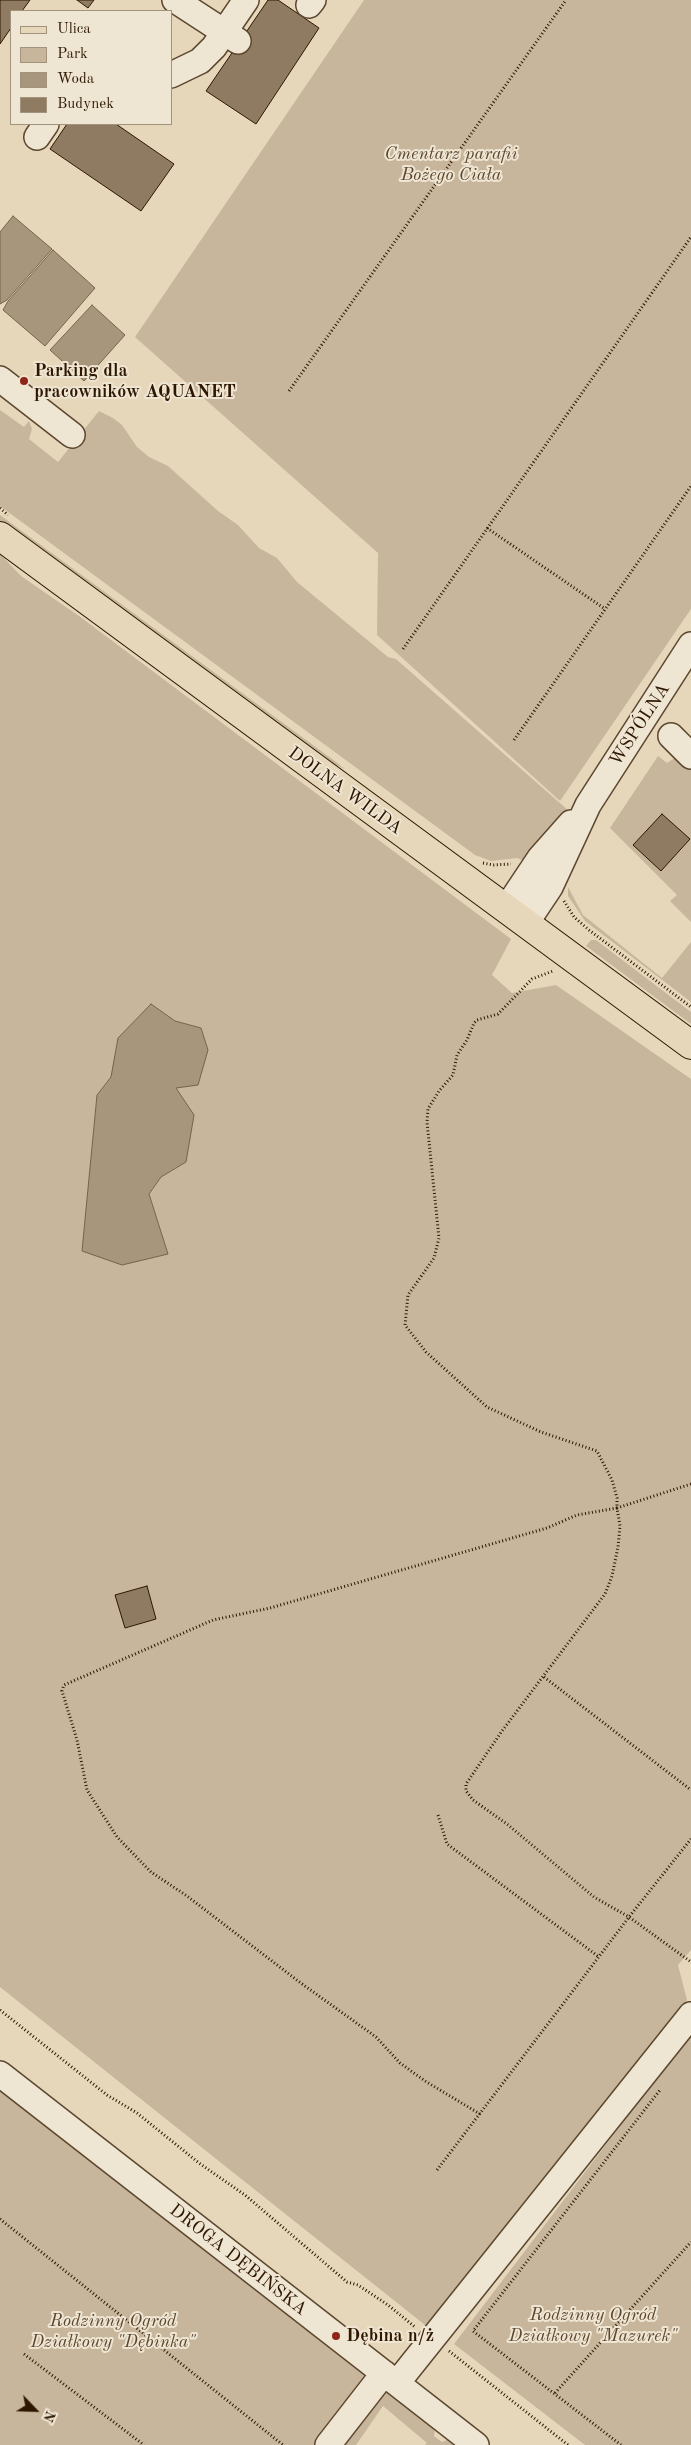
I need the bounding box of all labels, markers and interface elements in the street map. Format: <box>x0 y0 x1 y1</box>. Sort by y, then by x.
legend <box>10 10 172 125</box>
text: Ulica <box>57 22 91 37</box>
text: Park <box>57 47 88 62</box>
text: Woda <box>57 72 94 87</box>
text: Budynek <box>57 97 114 112</box>
park label: Cmentarz parafii Bożego Ciała <box>384 143 518 186</box>
place label: Parking dla pracowników AQUANET <box>34 360 236 402</box>
marker: Parking dla pracowników AQUANET <box>18 375 30 387</box>
street label: WSPÓLNA <box>605 680 675 770</box>
street label: DOLNA WILDA <box>284 742 406 840</box>
street label: DROGA DĘBIŃSKA <box>165 2199 311 2321</box>
park label: Rodzinny Ogród Działkowy "Mazurek" <box>509 2304 677 2346</box>
park label: Rodzinny Ogród Działkowy "Dębinka" <box>30 2310 196 2352</box>
place label: Dębina n/ż <box>346 2325 434 2347</box>
marker: Dębina n/ż <box>330 2330 342 2342</box>
north arrow <box>10 2385 60 2435</box>
text: N <box>40 2408 57 2424</box>

